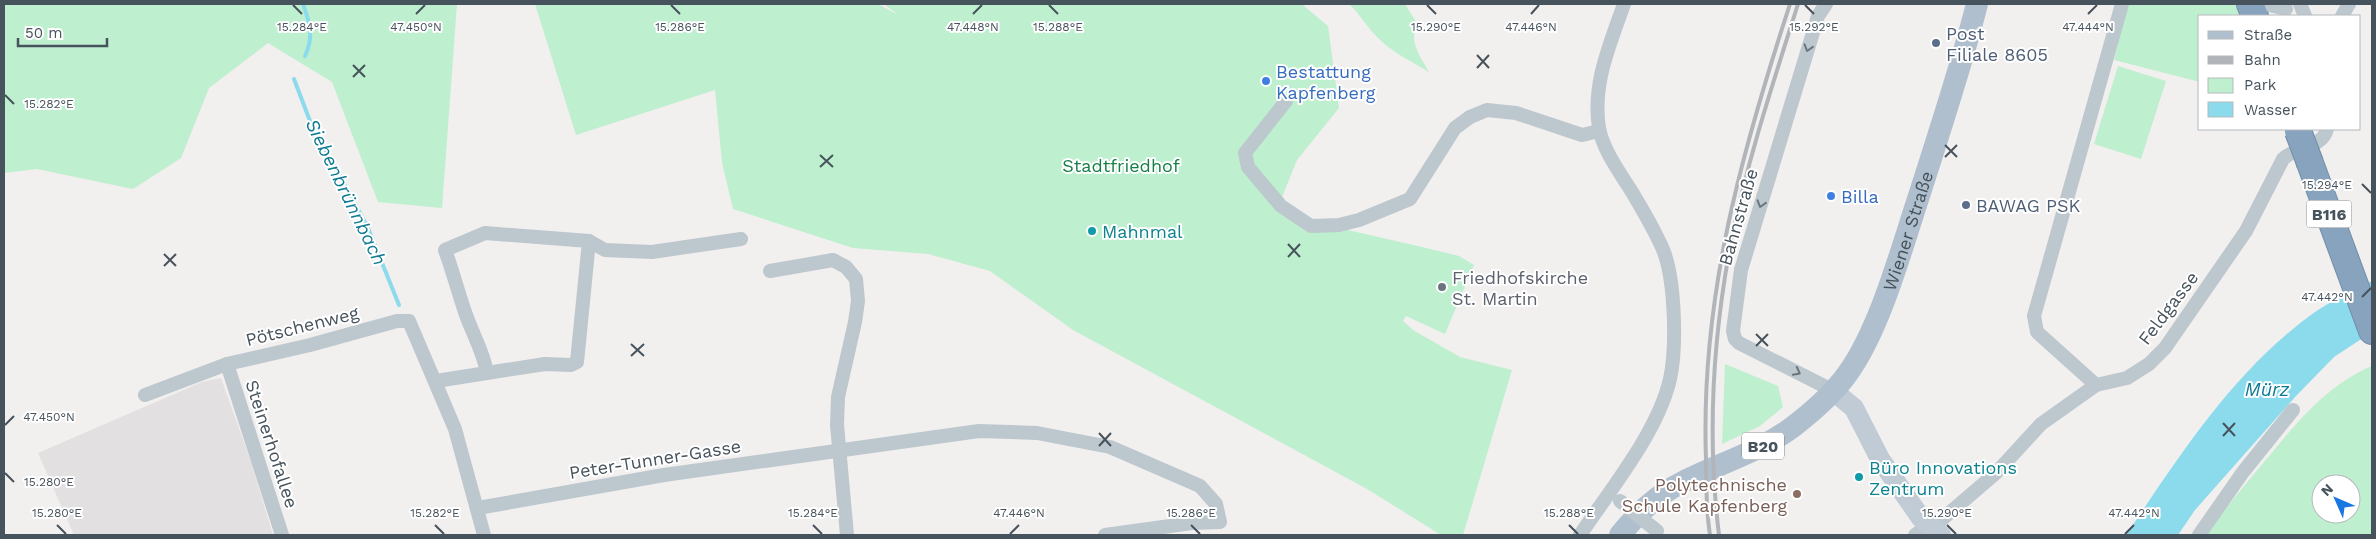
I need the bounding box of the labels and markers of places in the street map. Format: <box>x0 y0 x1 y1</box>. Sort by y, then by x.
place label: Post Filiale 8605 <box>1946 23 2048 65</box>
marker: Post Filiale 8605 <box>1930 37 1942 49</box>
place label: Bestattung Kapfenberg <box>1276 61 1376 103</box>
marker: Bestattung Kapfenberg <box>1260 75 1272 87</box>
place label: Billa <box>1841 186 1879 207</box>
marker: Billa <box>1825 190 1837 202</box>
place label: BAWAG PSK <box>1976 195 2080 216</box>
marker: BAWAG PSK <box>1960 199 1972 211</box>
place label: Mahnmal <box>1102 221 1183 242</box>
marker: Mahnmal <box>1086 225 1098 237</box>
place label: Friedhofskirche St. Martin <box>1452 267 1588 309</box>
marker: Friedhofskirche St. Martin <box>1436 281 1448 293</box>
place label: Büro Innovations Zentrum <box>1869 457 2017 499</box>
marker: Büro Innovations Zentrum <box>1853 471 1865 483</box>
place label: Polytechnische Schule Kapfenberg <box>1622 474 1787 516</box>
marker: Polytechnische Schule Kapfenberg <box>1791 488 1803 500</box>

